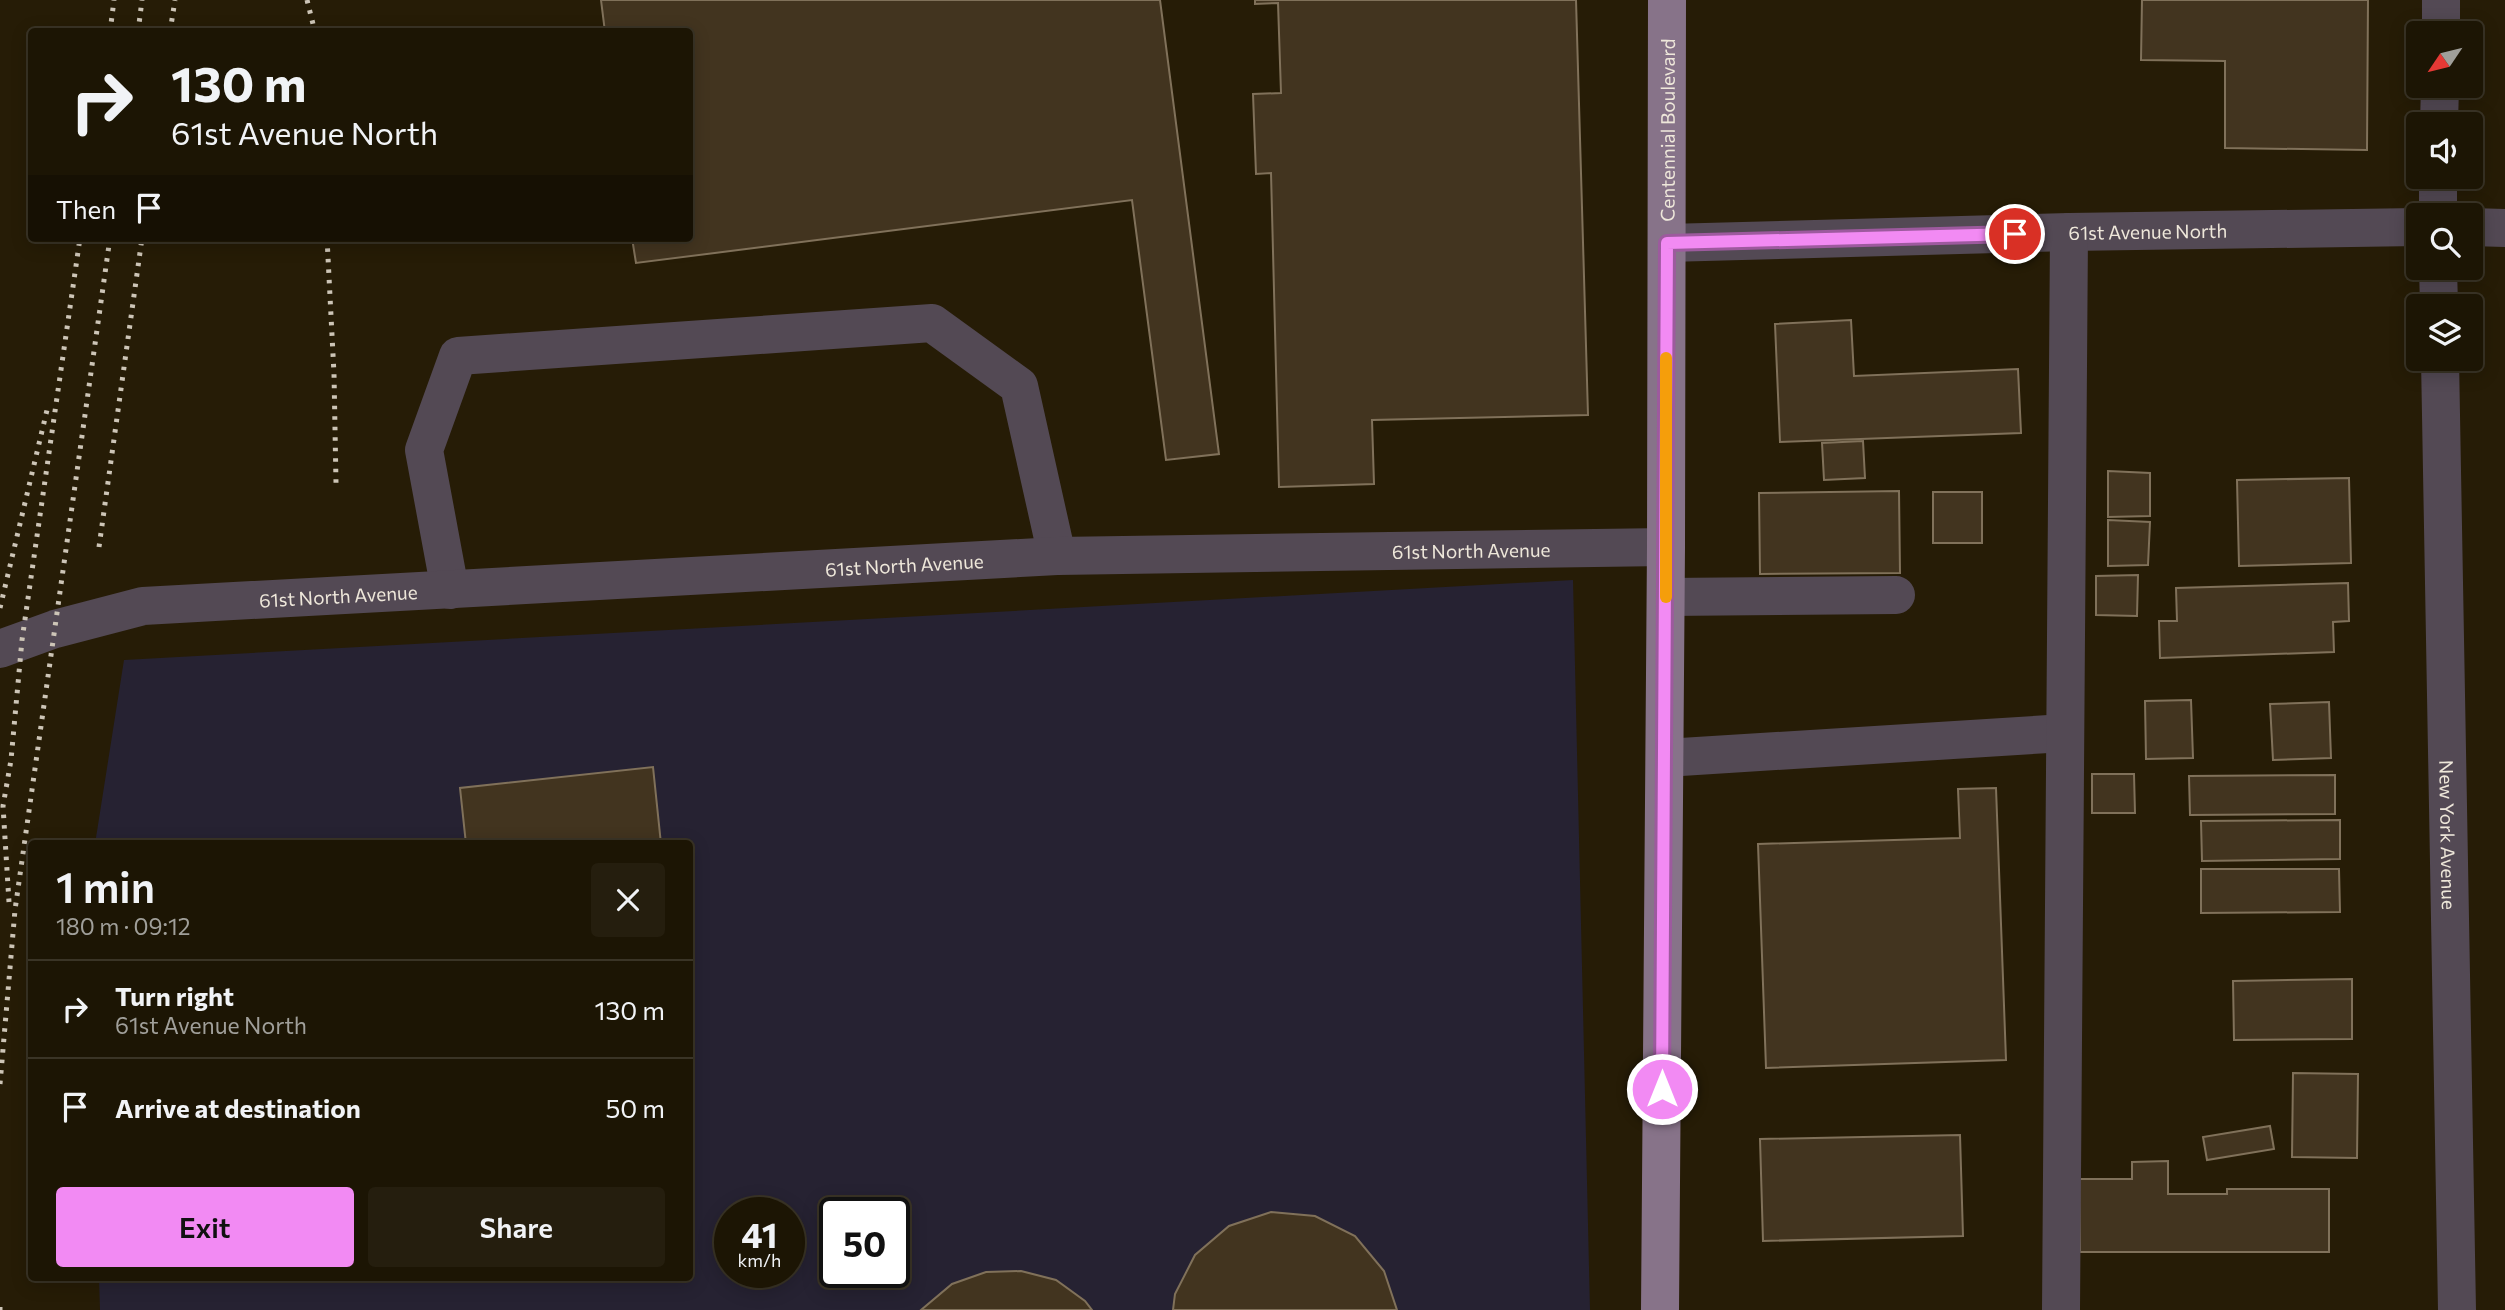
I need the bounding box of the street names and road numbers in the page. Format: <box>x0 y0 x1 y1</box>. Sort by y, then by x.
street label: Centennial Boulevard <box>1655 38 1678 222</box>
street label: 61st Avenue North <box>2068 218 2227 244</box>
street label: 61st North Avenue <box>1392 537 1551 563</box>
street label: 61st North Avenue <box>825 549 984 580</box>
street label: 61st North Avenue <box>258 580 418 611</box>
street label: New York Avenue <box>2436 760 2461 910</box>

